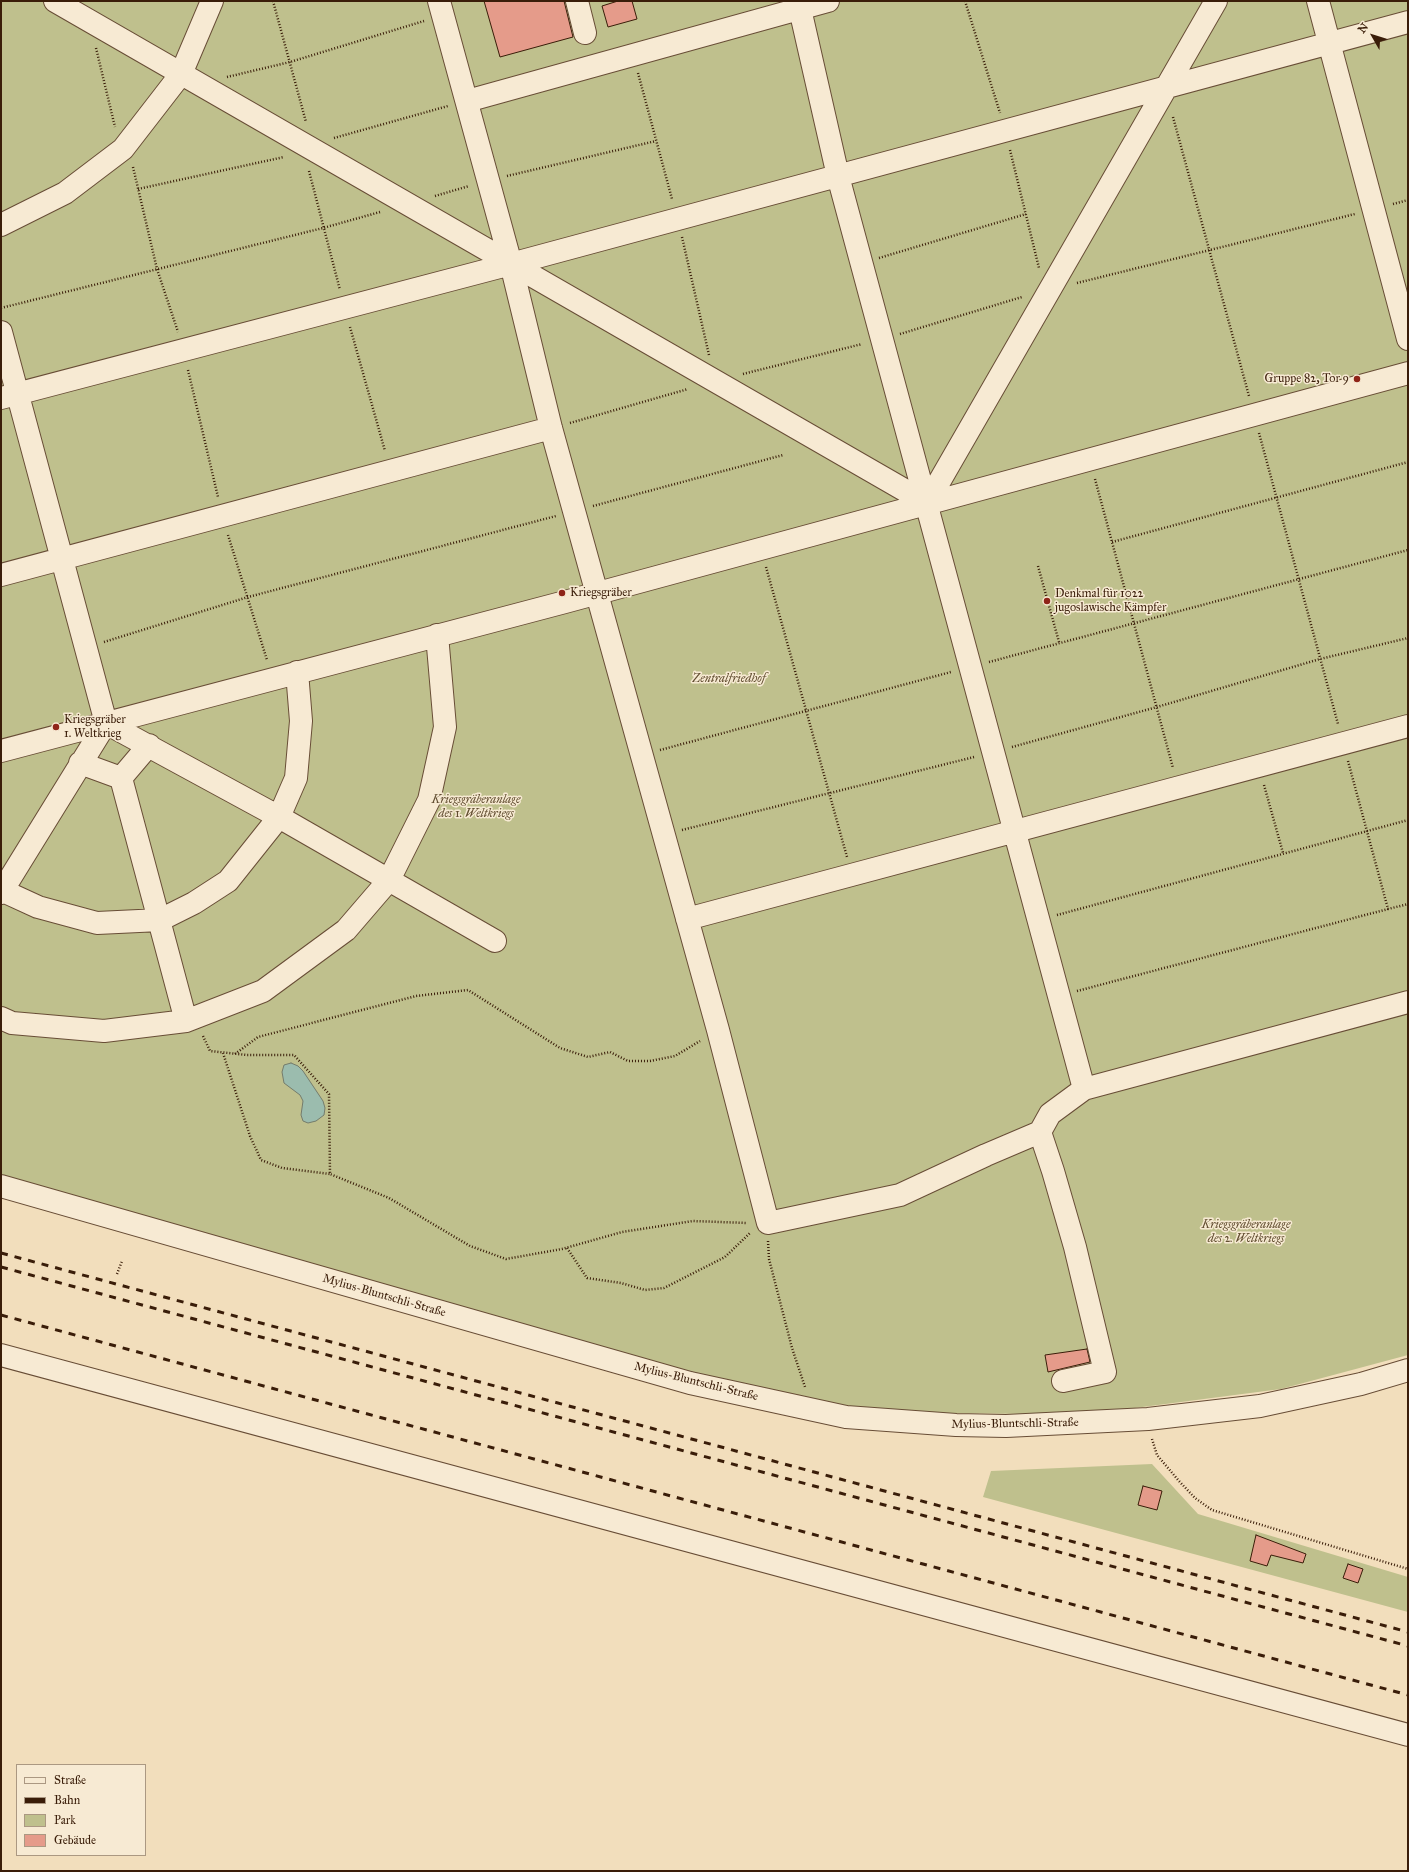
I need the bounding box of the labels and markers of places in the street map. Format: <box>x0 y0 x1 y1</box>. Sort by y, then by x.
place label: Gruppe 82, Tor 9 <box>1265 372 1349 386</box>
marker: Gruppe 82, Tor 9 <box>1352 374 1362 384</box>
place label: Kriegsgräber <box>570 586 632 600</box>
place label: Denkmal für 1022 jugoslawische Kämpfer <box>1055 587 1167 615</box>
marker: Kriegsgräber <box>557 588 567 598</box>
marker: Denkmal für 1022 jugoslawische Kämpfer <box>1042 596 1052 606</box>
place label: Kriegsgräber 1. Weltkrieg <box>64 713 126 741</box>
marker: Kriegsgräber 1. Weltkrieg <box>51 722 61 732</box>

